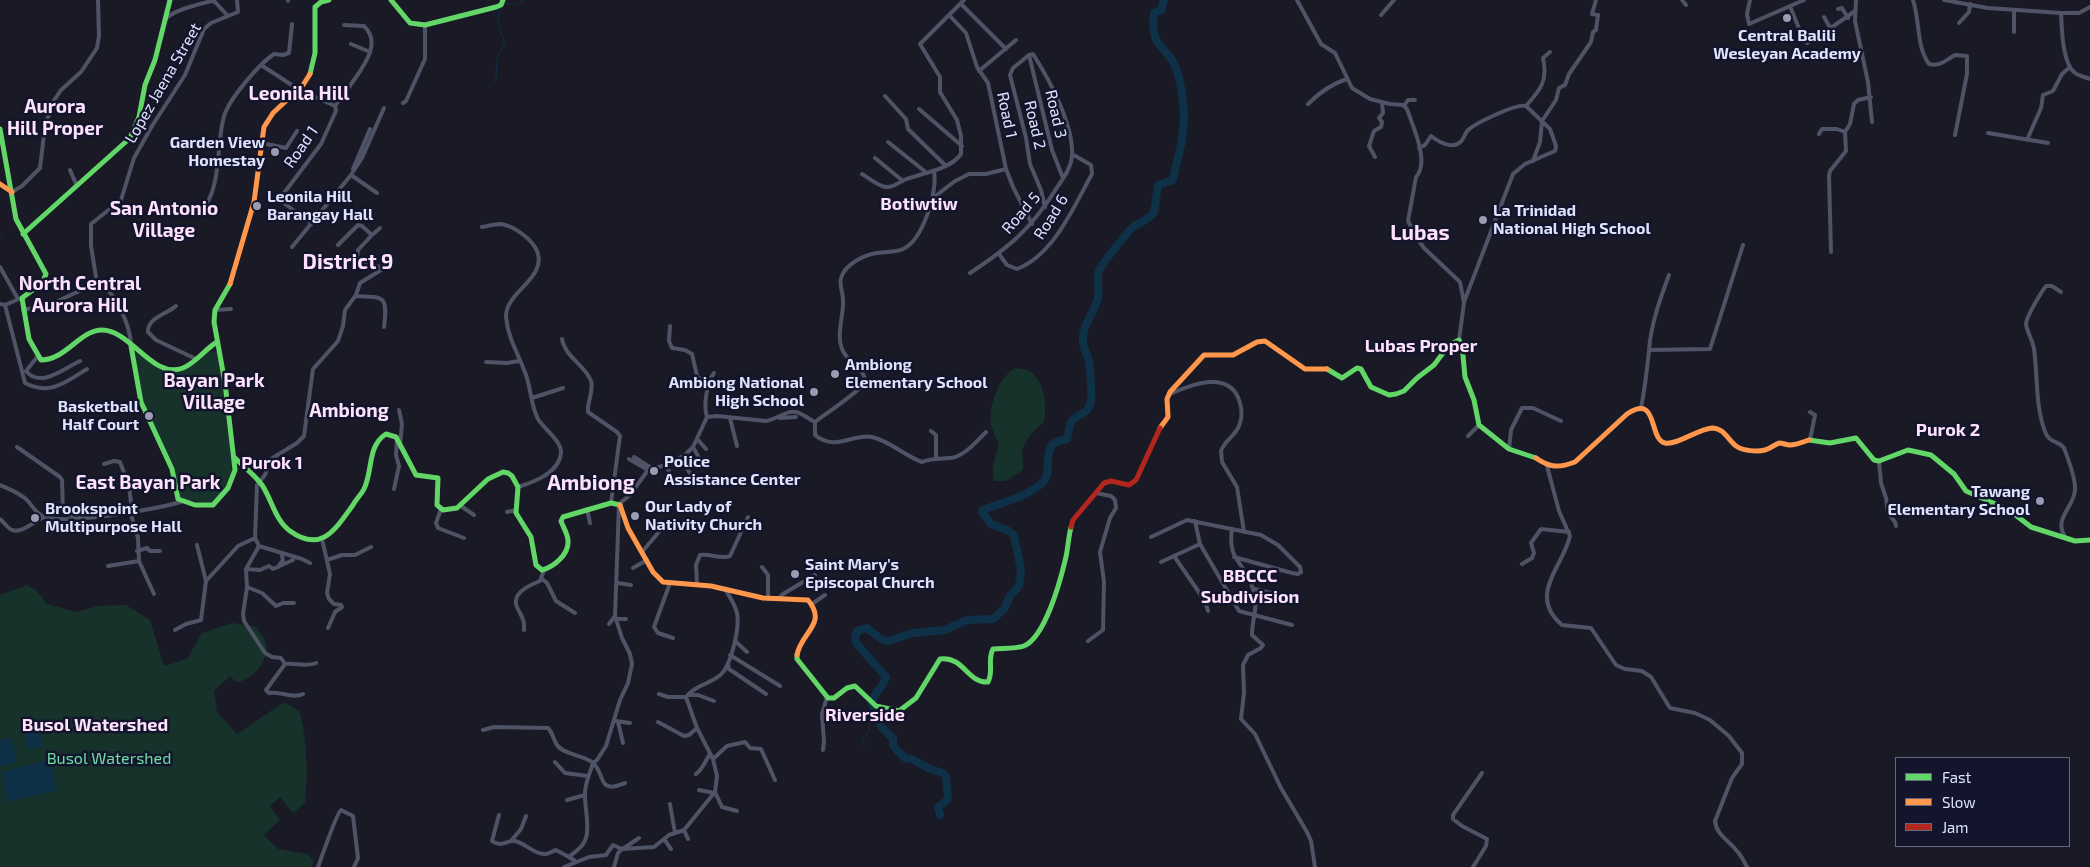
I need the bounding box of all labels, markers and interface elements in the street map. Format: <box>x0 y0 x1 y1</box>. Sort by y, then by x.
marker: Central Balili Wesleyan Academy <box>1781 12 1793 24</box>
street label: Lopez Jaena Street <box>121 19 205 147</box>
place label: Central Balili Wesleyan Academy <box>1713 26 1861 64</box>
district label: Leonila Hill <box>249 83 349 105</box>
street label: Road 3 <box>1041 88 1071 140</box>
street label: Road 1 <box>993 90 1021 140</box>
district label: Aurora Hill Proper <box>7 96 103 140</box>
street label: Road 2 <box>1020 99 1050 151</box>
street label: Road 1 <box>280 122 322 172</box>
place label: Garden View Homestay <box>170 133 265 171</box>
marker: Garden View Homestay <box>269 146 281 158</box>
place label: Leonila Hill Barangay Hall <box>267 187 373 225</box>
street label: Road 5 <box>998 188 1044 238</box>
street label: Road 6 <box>1030 191 1072 243</box>
district label: Botiwtiw <box>880 193 958 215</box>
district label: San Antonio Village <box>110 198 218 242</box>
marker: Leonila Hill Barangay Hall <box>251 200 263 212</box>
place label: La Trinidad National High School <box>1493 201 1651 239</box>
marker: La Trinidad National High School <box>1477 214 1489 226</box>
district label: Lubas <box>1390 220 1450 246</box>
district label: District 9 <box>303 249 393 275</box>
district label: North Central Aurora Hill <box>19 273 141 317</box>
district label: Lubas Proper <box>1365 335 1477 357</box>
place label: Ambiong Elementary School <box>845 355 988 393</box>
marker: Ambiong Elementary School <box>829 368 841 380</box>
district label: Bayan Park Village <box>163 370 265 414</box>
place label: Ambiong National High School <box>669 373 804 411</box>
marker: Ambiong National High School <box>808 386 820 398</box>
place label: Basketball Half Court <box>58 397 139 435</box>
district label: Ambiong <box>309 400 389 422</box>
marker: Basketball Half Court <box>143 410 155 422</box>
district label: Purok 2 <box>1916 419 1980 441</box>
district label: Purok 1 <box>241 452 303 474</box>
place label: Police Assistance Center <box>664 452 801 490</box>
marker: Police Assistance Center <box>648 465 660 477</box>
district label: Ambiong <box>547 470 635 496</box>
district label: East Bayan Park <box>76 472 220 494</box>
place label: Tawang Elementary School <box>1887 482 2030 520</box>
marker: Tawang Elementary School <box>2034 495 2046 507</box>
place label: Our Lady of Nativity Church <box>645 497 762 535</box>
place label: Brookspoint Multipurpose Hall <box>45 499 182 537</box>
marker: Our Lady of Nativity Church <box>629 510 641 522</box>
marker: Brookspoint Multipurpose Hall <box>29 512 41 524</box>
place label: Saint Mary's Episcopal Church <box>805 555 935 593</box>
district label: BBCCC Subdivision <box>1201 565 1299 608</box>
marker: Saint Mary's Episcopal Church <box>789 568 801 580</box>
district label: Riverside <box>825 704 905 726</box>
district label: Busol Watershed <box>22 714 168 736</box>
park label: Busol Watershed <box>47 749 171 769</box>
legend <box>1895 757 2070 847</box>
text: Fast <box>1942 768 1971 786</box>
text: Slow <box>1942 793 1976 811</box>
text: Jam <box>1942 818 1968 836</box>

